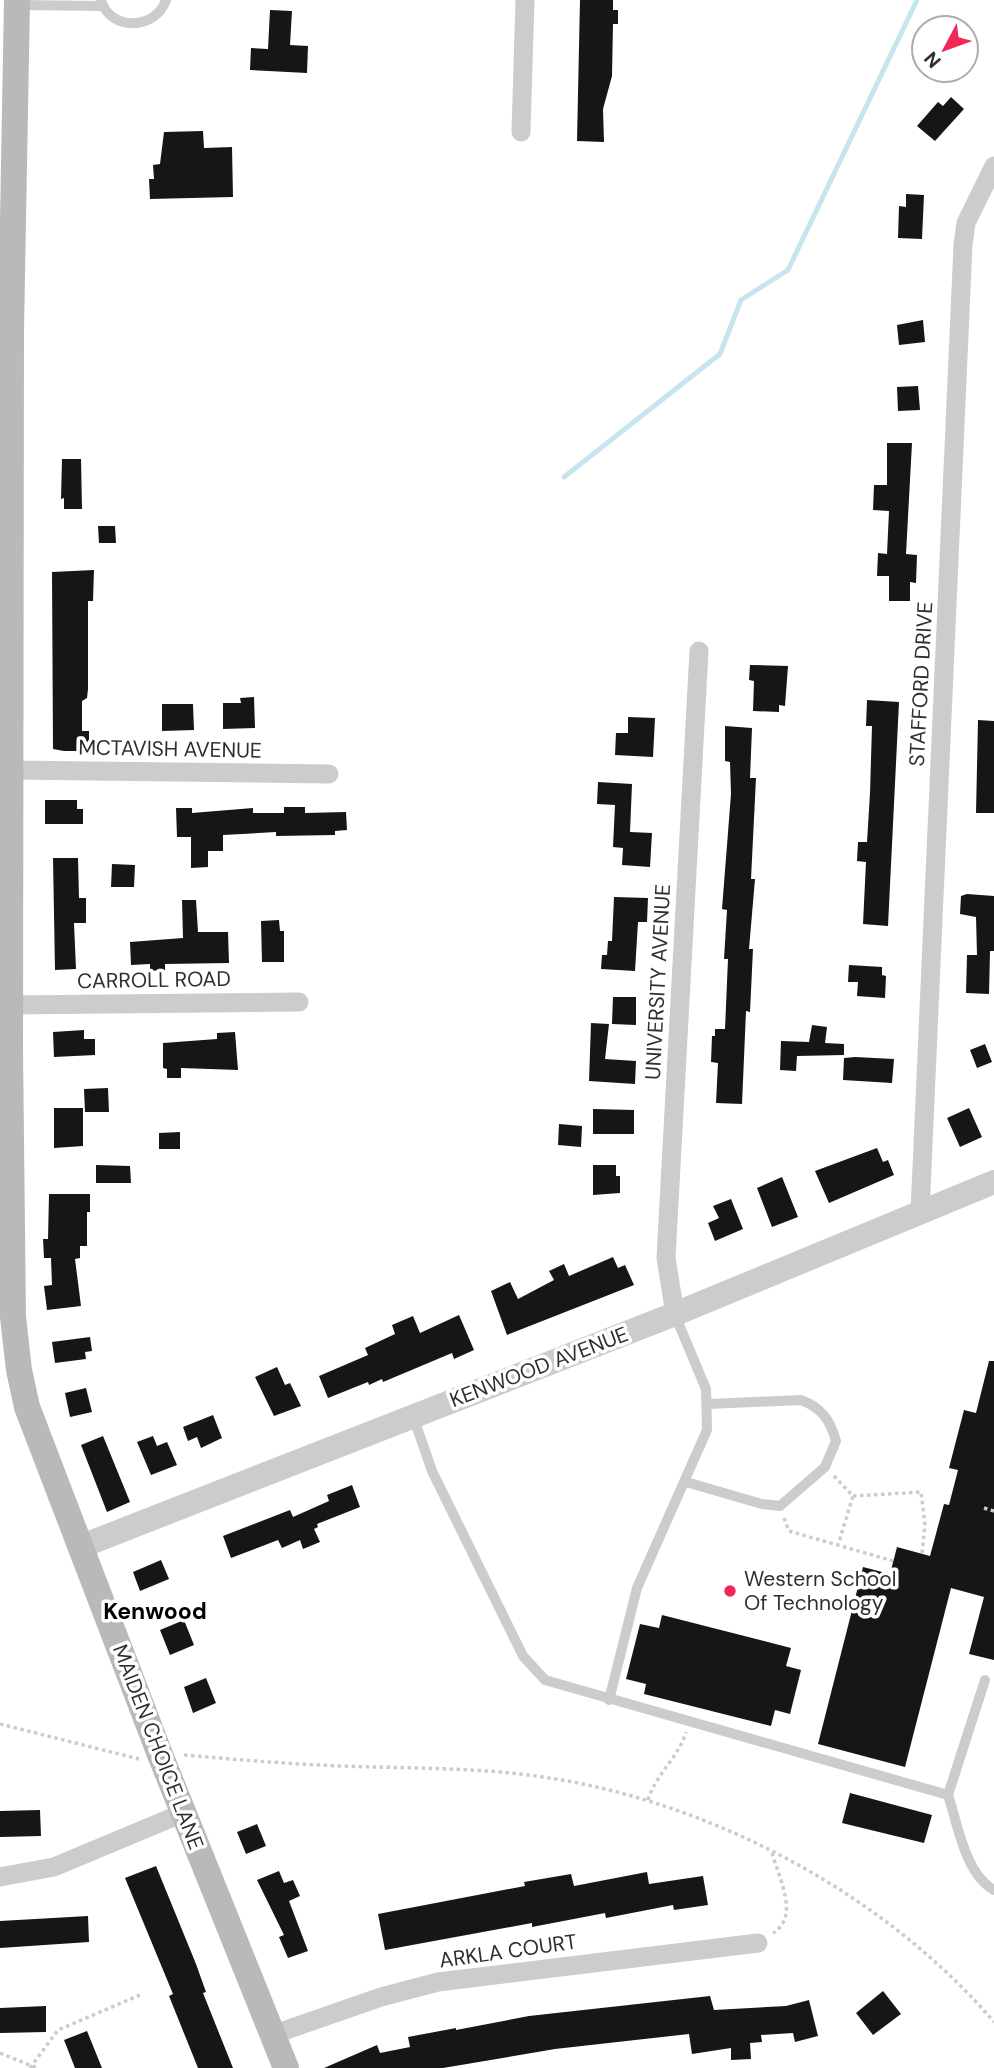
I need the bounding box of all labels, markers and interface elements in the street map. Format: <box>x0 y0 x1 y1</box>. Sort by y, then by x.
north arrow <box>910 14 980 84</box>
text: N <box>919 46 947 73</box>
street label: STAFFORD DRIVE <box>903 601 939 767</box>
street label: MCTAVISH AVENUE <box>78 733 262 765</box>
street label: UNIVERSITY AVENUE <box>639 883 677 1081</box>
street label: CARROLL ROAD <box>77 965 231 995</box>
street label: KENWOOD AVENUE <box>446 1320 632 1414</box>
place label: Western School Of Technology <box>744 1565 896 1617</box>
marker: Western School Of Technology <box>722 1583 738 1599</box>
district label: Kenwood <box>103 1596 207 1626</box>
street label: MAIDEN CHOICE LANE <box>106 1641 210 1853</box>
street label: ARKLA COURT <box>437 1927 579 1975</box>

